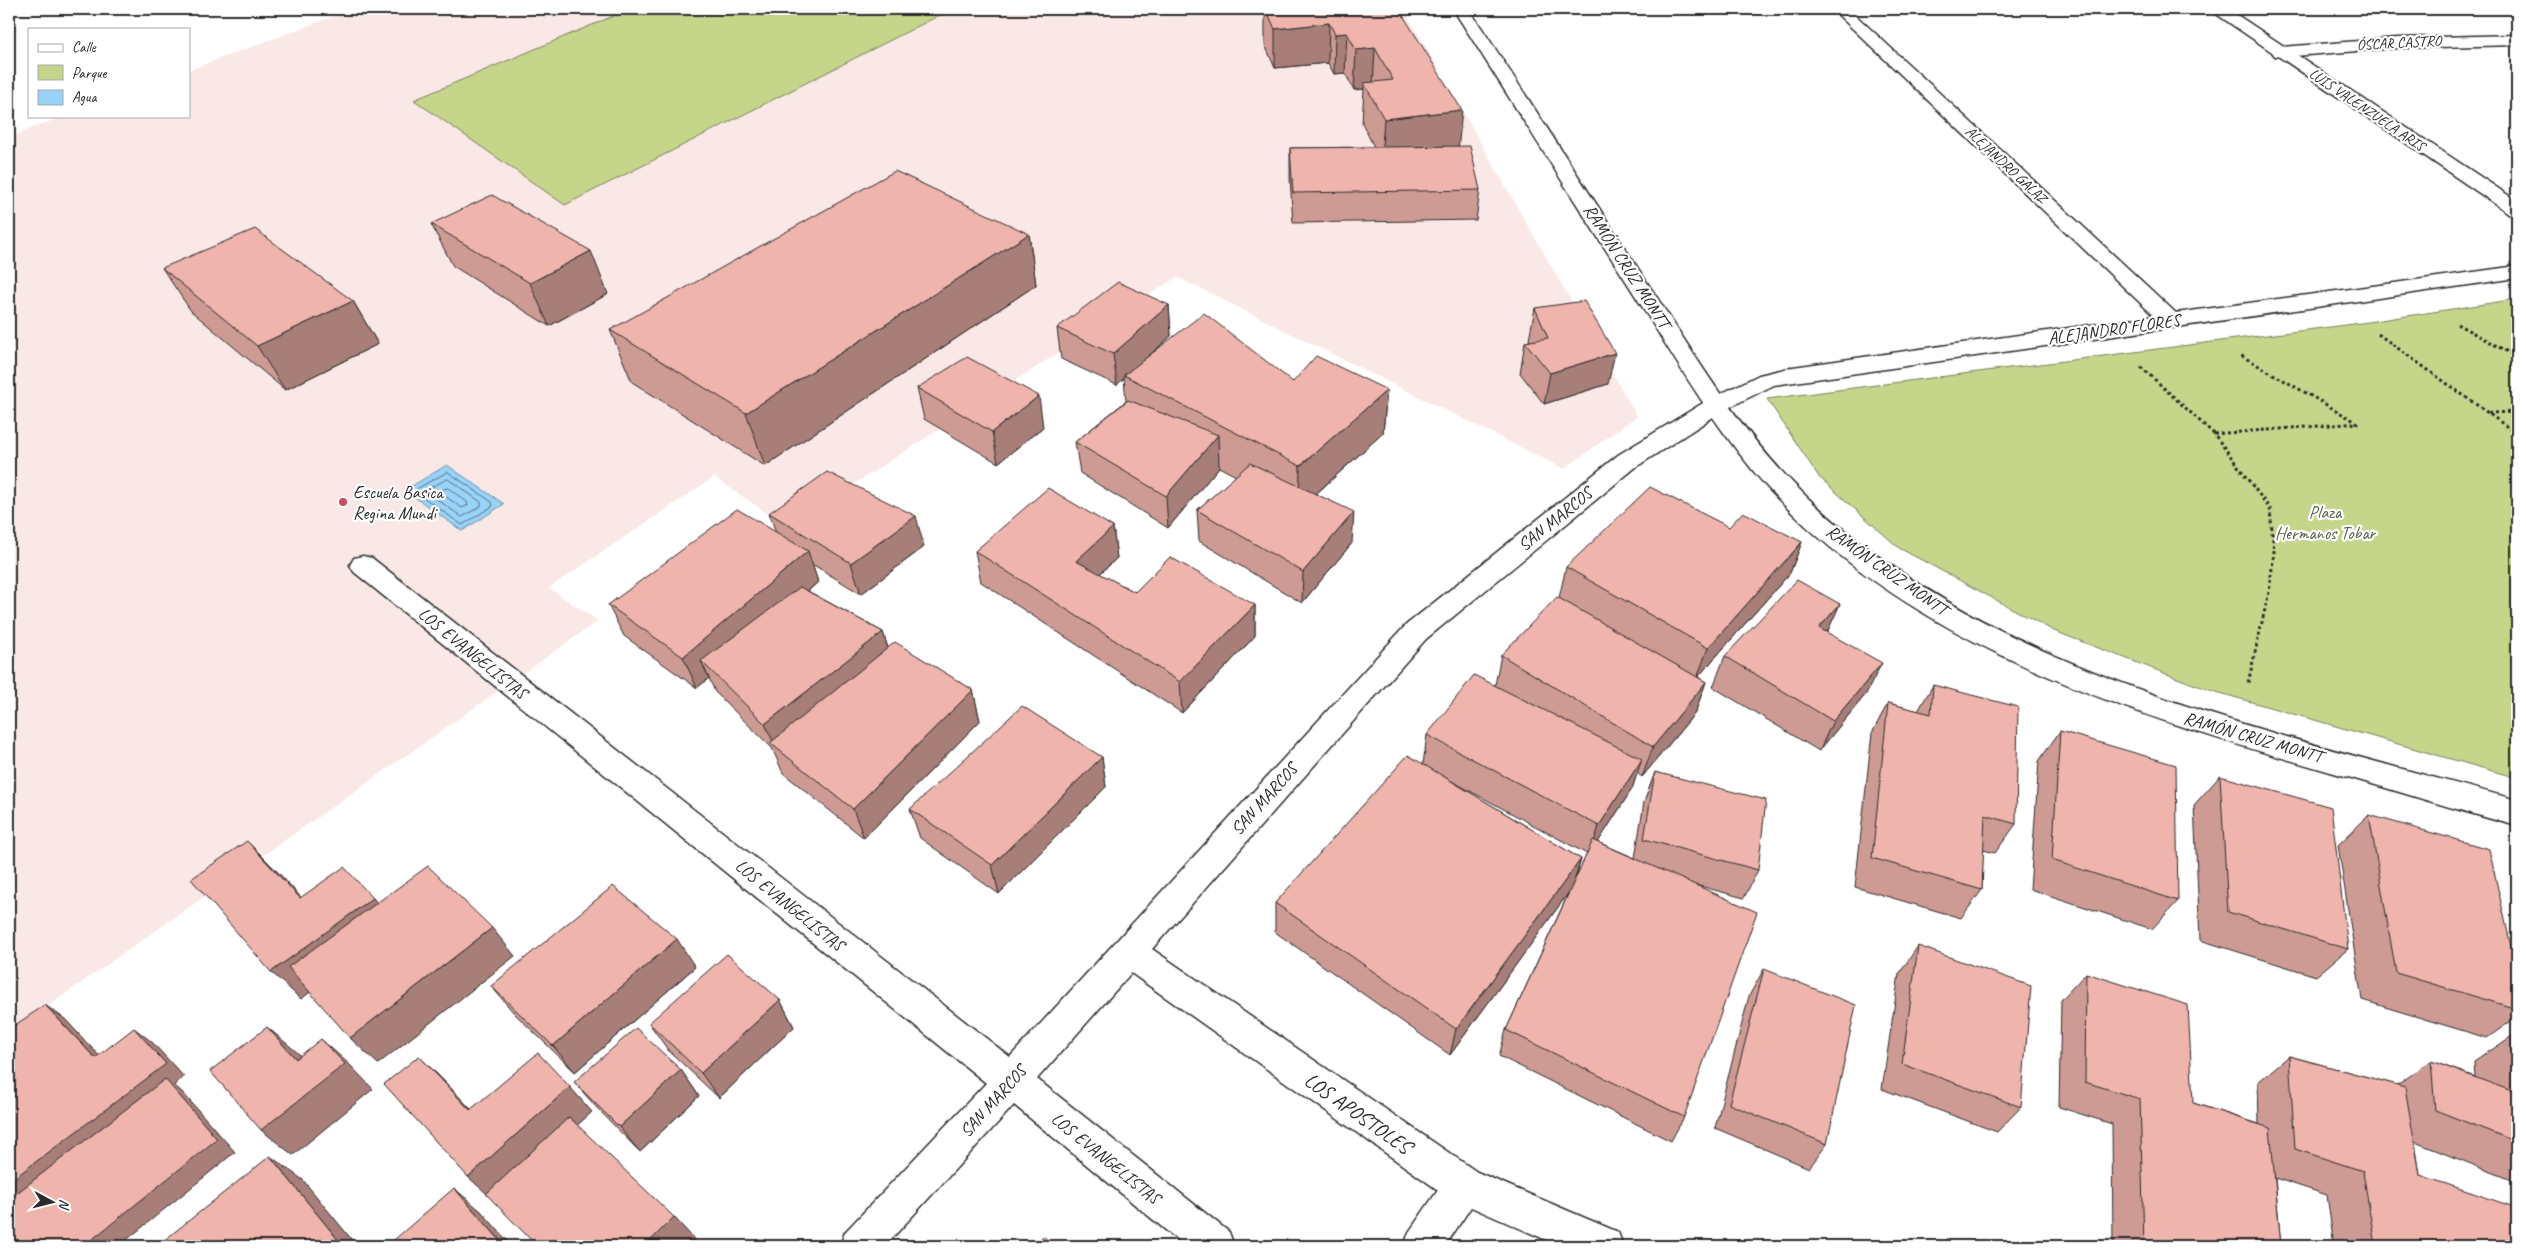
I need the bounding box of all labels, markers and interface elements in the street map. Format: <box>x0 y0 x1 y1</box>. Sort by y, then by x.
legend <box>28 28 190 118</box>
street label: ÓSCAR CASTRO <box>2356 31 2443 55</box>
text: Calle <box>72 38 97 57</box>
text: Parque <box>72 64 108 83</box>
street label: LUIS VALENZUELA ARIS <box>2306 64 2431 157</box>
text: Agua <box>72 88 97 107</box>
street label: ALEJANDRO GALAZ <box>1961 122 2052 209</box>
street label: RAMÓN CRUZ MONTT <box>1579 200 1678 336</box>
street label: ALEJANDRO FLORES <box>2046 308 2185 349</box>
street label: SAN MARCOS <box>1513 480 1599 556</box>
place label: Escuela Basica Regina Mundi <box>353 481 444 524</box>
marker: Escuela Basica Regina Mundi <box>337 496 349 508</box>
park label: Plaza Hermanos Tobar <box>2275 501 2377 544</box>
street label: RAMÓN CRUZ MONTT <box>1822 520 1956 623</box>
street label: LOS EVANGELISTAS <box>414 602 534 706</box>
street label: RAMÓN CRUZ MONTT <box>2181 707 2329 769</box>
street label: SAN MARCOS <box>1226 756 1304 840</box>
street label: LOS EVANGELISTAS <box>731 854 851 958</box>
street label: SAN MARCOS <box>955 1058 1033 1142</box>
street label: LOS APOSTOLES <box>1300 1067 1419 1161</box>
street label: LOS EVANGELISTAS <box>1047 1107 1167 1211</box>
north arrow <box>28 1178 78 1228</box>
text: N <box>55 1198 73 1211</box>

